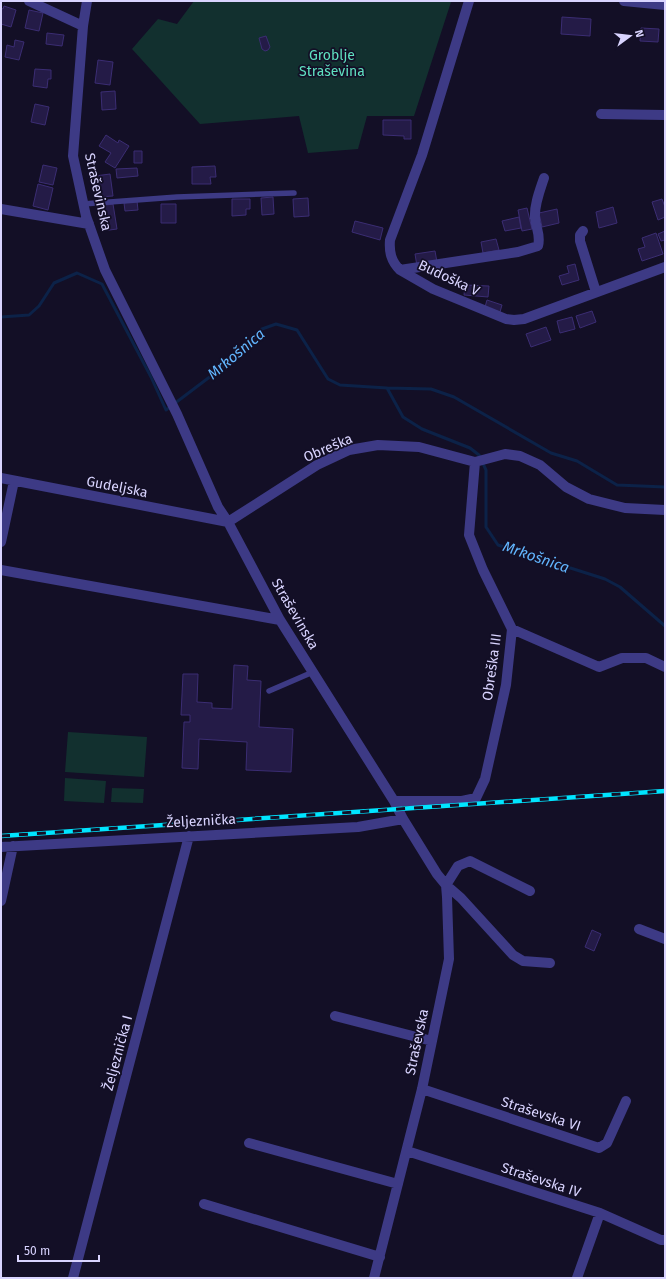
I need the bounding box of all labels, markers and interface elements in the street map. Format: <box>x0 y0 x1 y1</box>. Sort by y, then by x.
north arrow <box>610 16 650 56</box>
text: N <box>632 28 646 39</box>
park label: Groblje Straševina <box>299 47 365 80</box>
street label: Straševinska <box>81 151 115 233</box>
street label: Budoška V <box>416 256 483 300</box>
water label: Mrkošnica <box>204 325 268 383</box>
street label: Obreška <box>301 430 355 466</box>
street label: Gudeljska <box>85 473 149 501</box>
water label: Mrkošnica <box>500 537 572 577</box>
street label: Straševinska <box>268 575 322 653</box>
street label: Obreška III <box>479 632 505 702</box>
street label: Željeznička <box>166 810 236 831</box>
street label: Straševska <box>402 1007 432 1077</box>
street label: Željeznička I <box>99 1013 136 1093</box>
street label: Straševska VI <box>499 1093 583 1135</box>
street label: Straševska IV <box>499 1159 583 1201</box>
scale bar <box>18 1237 99 1263</box>
text: 50 m <box>24 1244 50 1258</box>

